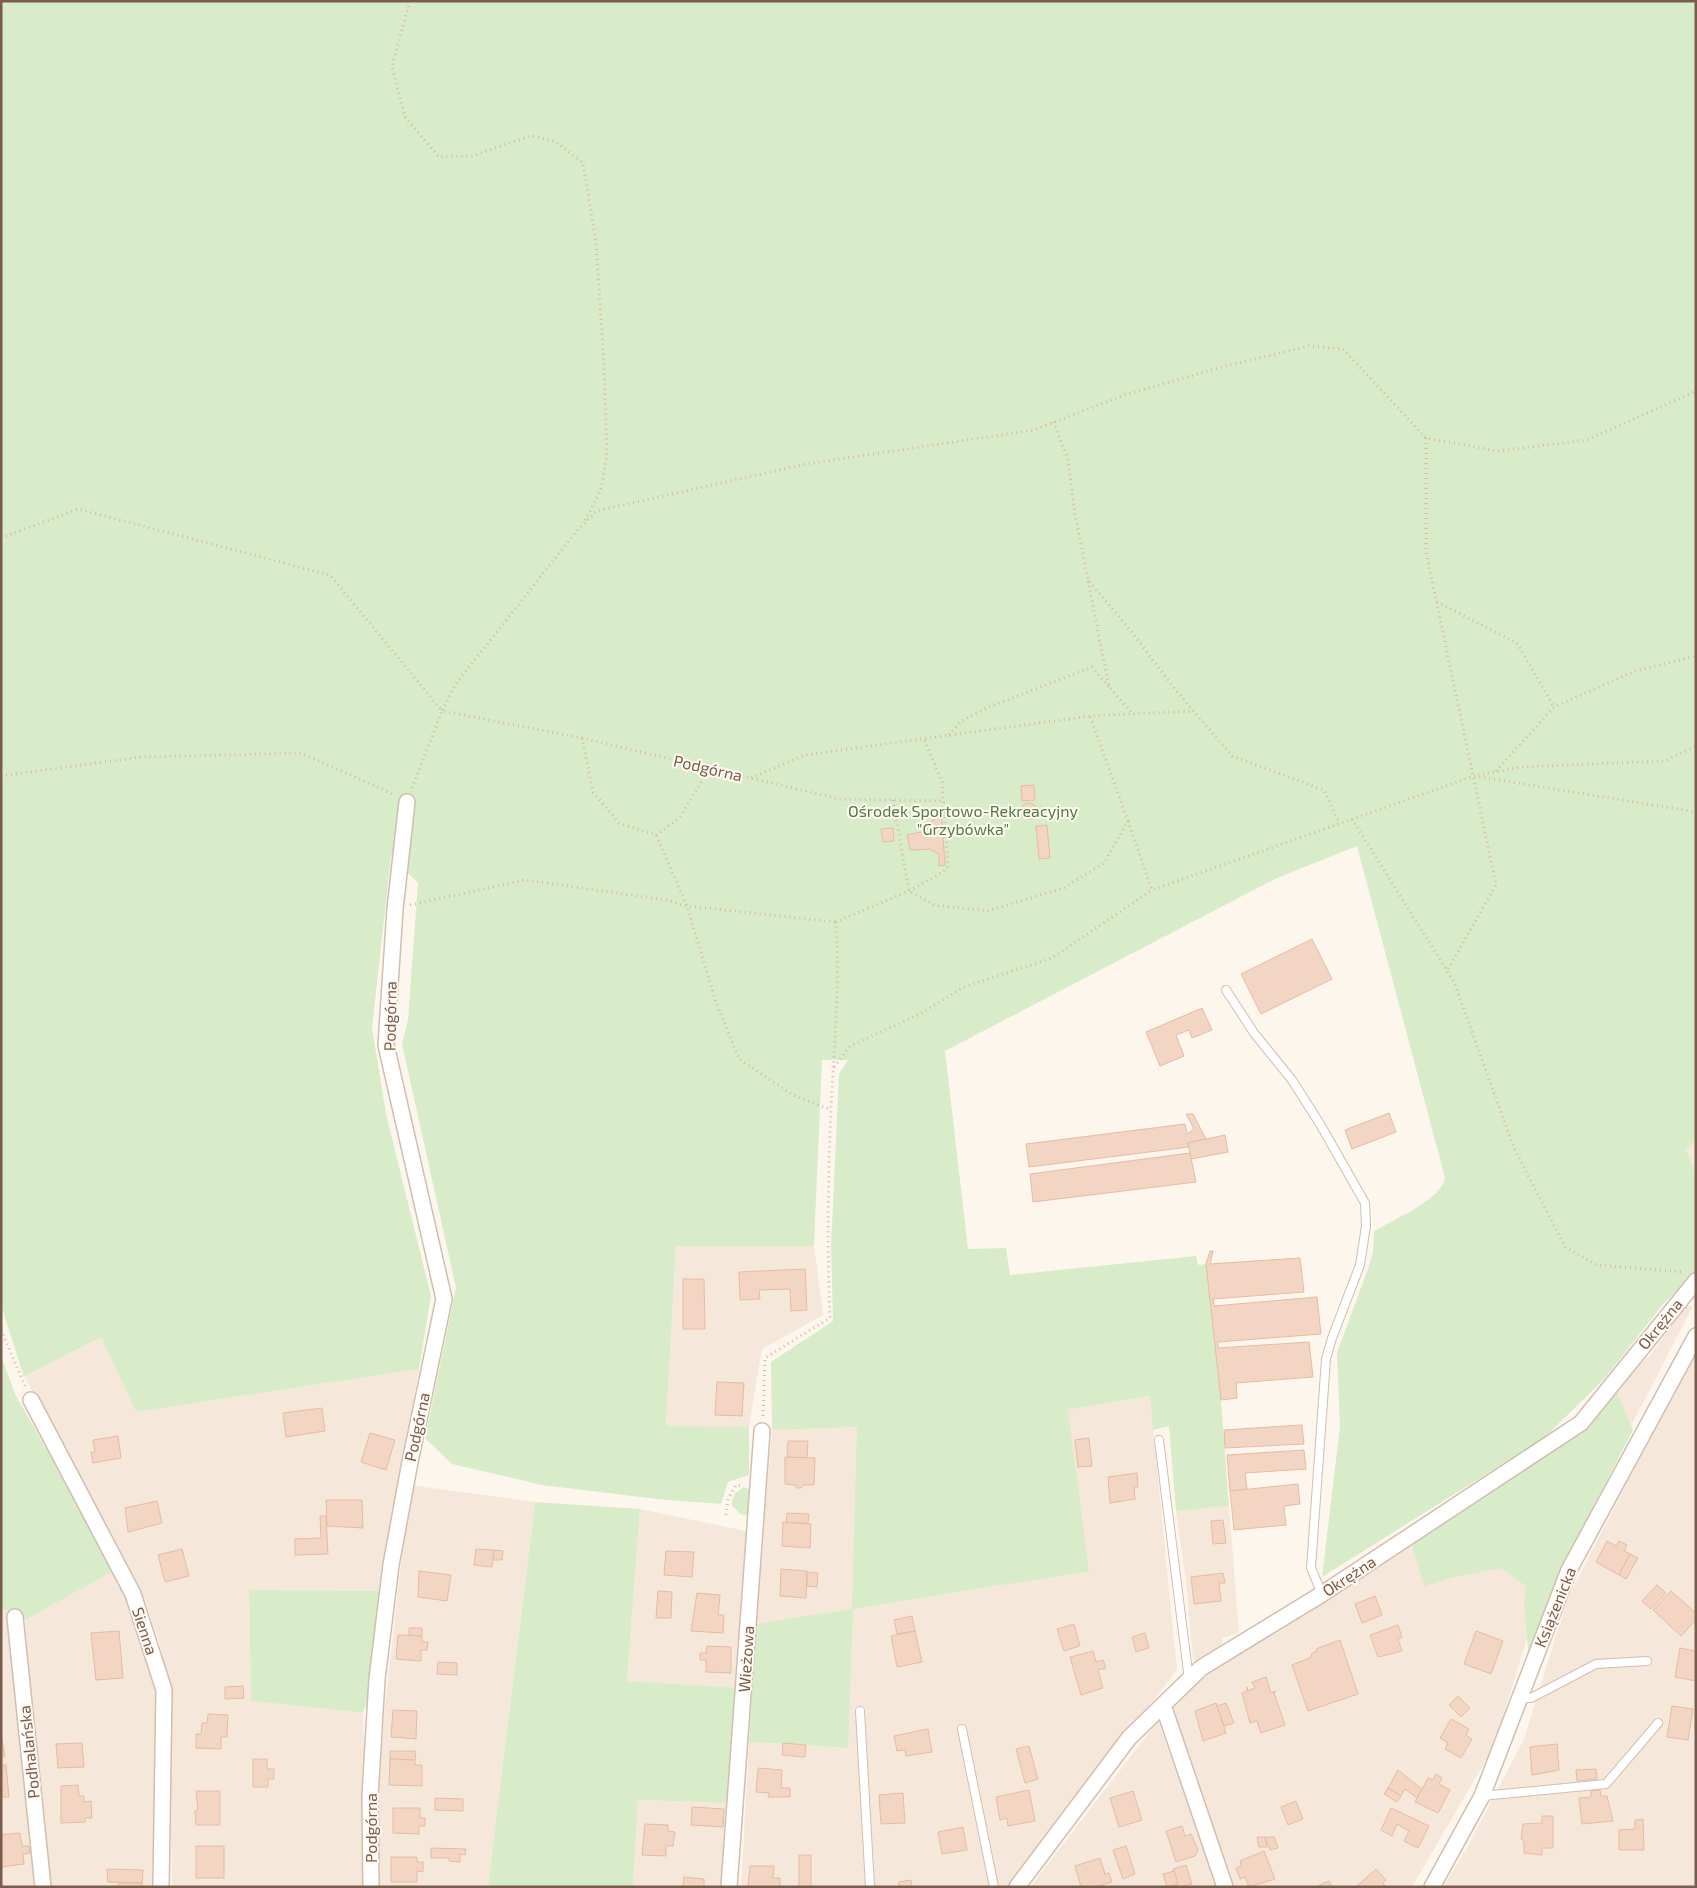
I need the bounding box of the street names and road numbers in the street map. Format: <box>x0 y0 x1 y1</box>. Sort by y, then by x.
street label: Podgórna <box>672 750 744 785</box>
street label: Podgórna <box>379 981 400 1051</box>
street label: Okrężna <box>1633 1294 1686 1353</box>
street label: Podgórna <box>400 1391 433 1463</box>
street label: Okrężna <box>1318 1551 1379 1600</box>
street label: Książenicka <box>1530 1564 1579 1650</box>
street label: Sienna <box>129 1605 162 1657</box>
street label: Wieżowa <box>734 1625 757 1693</box>
street label: Podhalańska <box>14 1705 43 1800</box>
street label: Podgórna <box>361 1793 380 1863</box>

